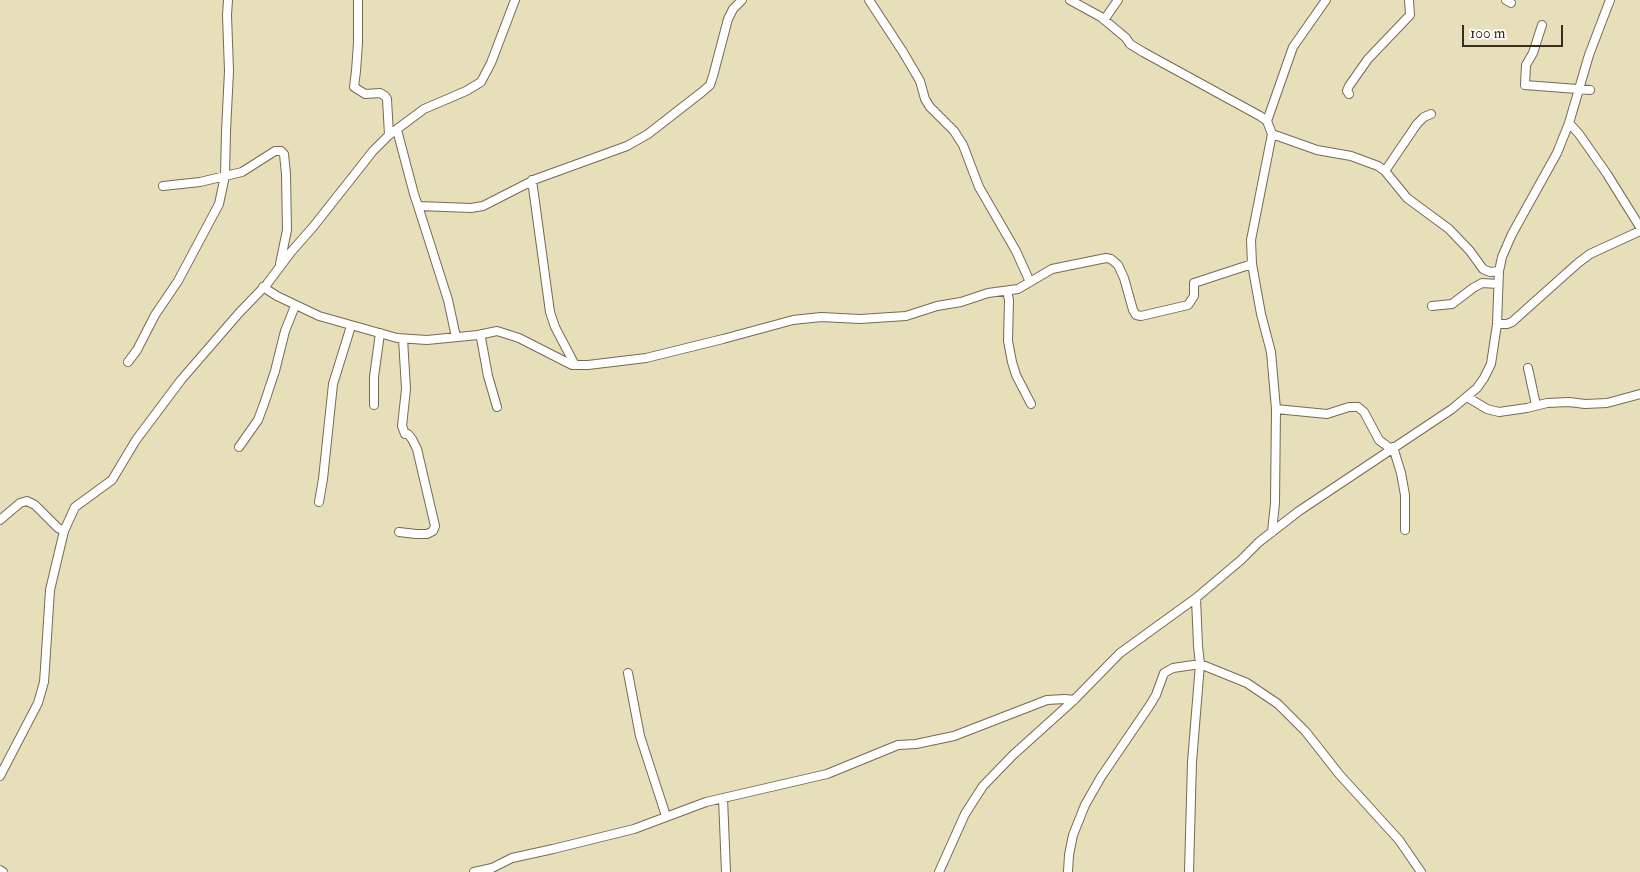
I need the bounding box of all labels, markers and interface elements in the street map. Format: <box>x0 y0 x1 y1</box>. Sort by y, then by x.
scale bar <box>1465 15 1566 47</box>
text: 100 m <box>1470 24 1505 43</box>

